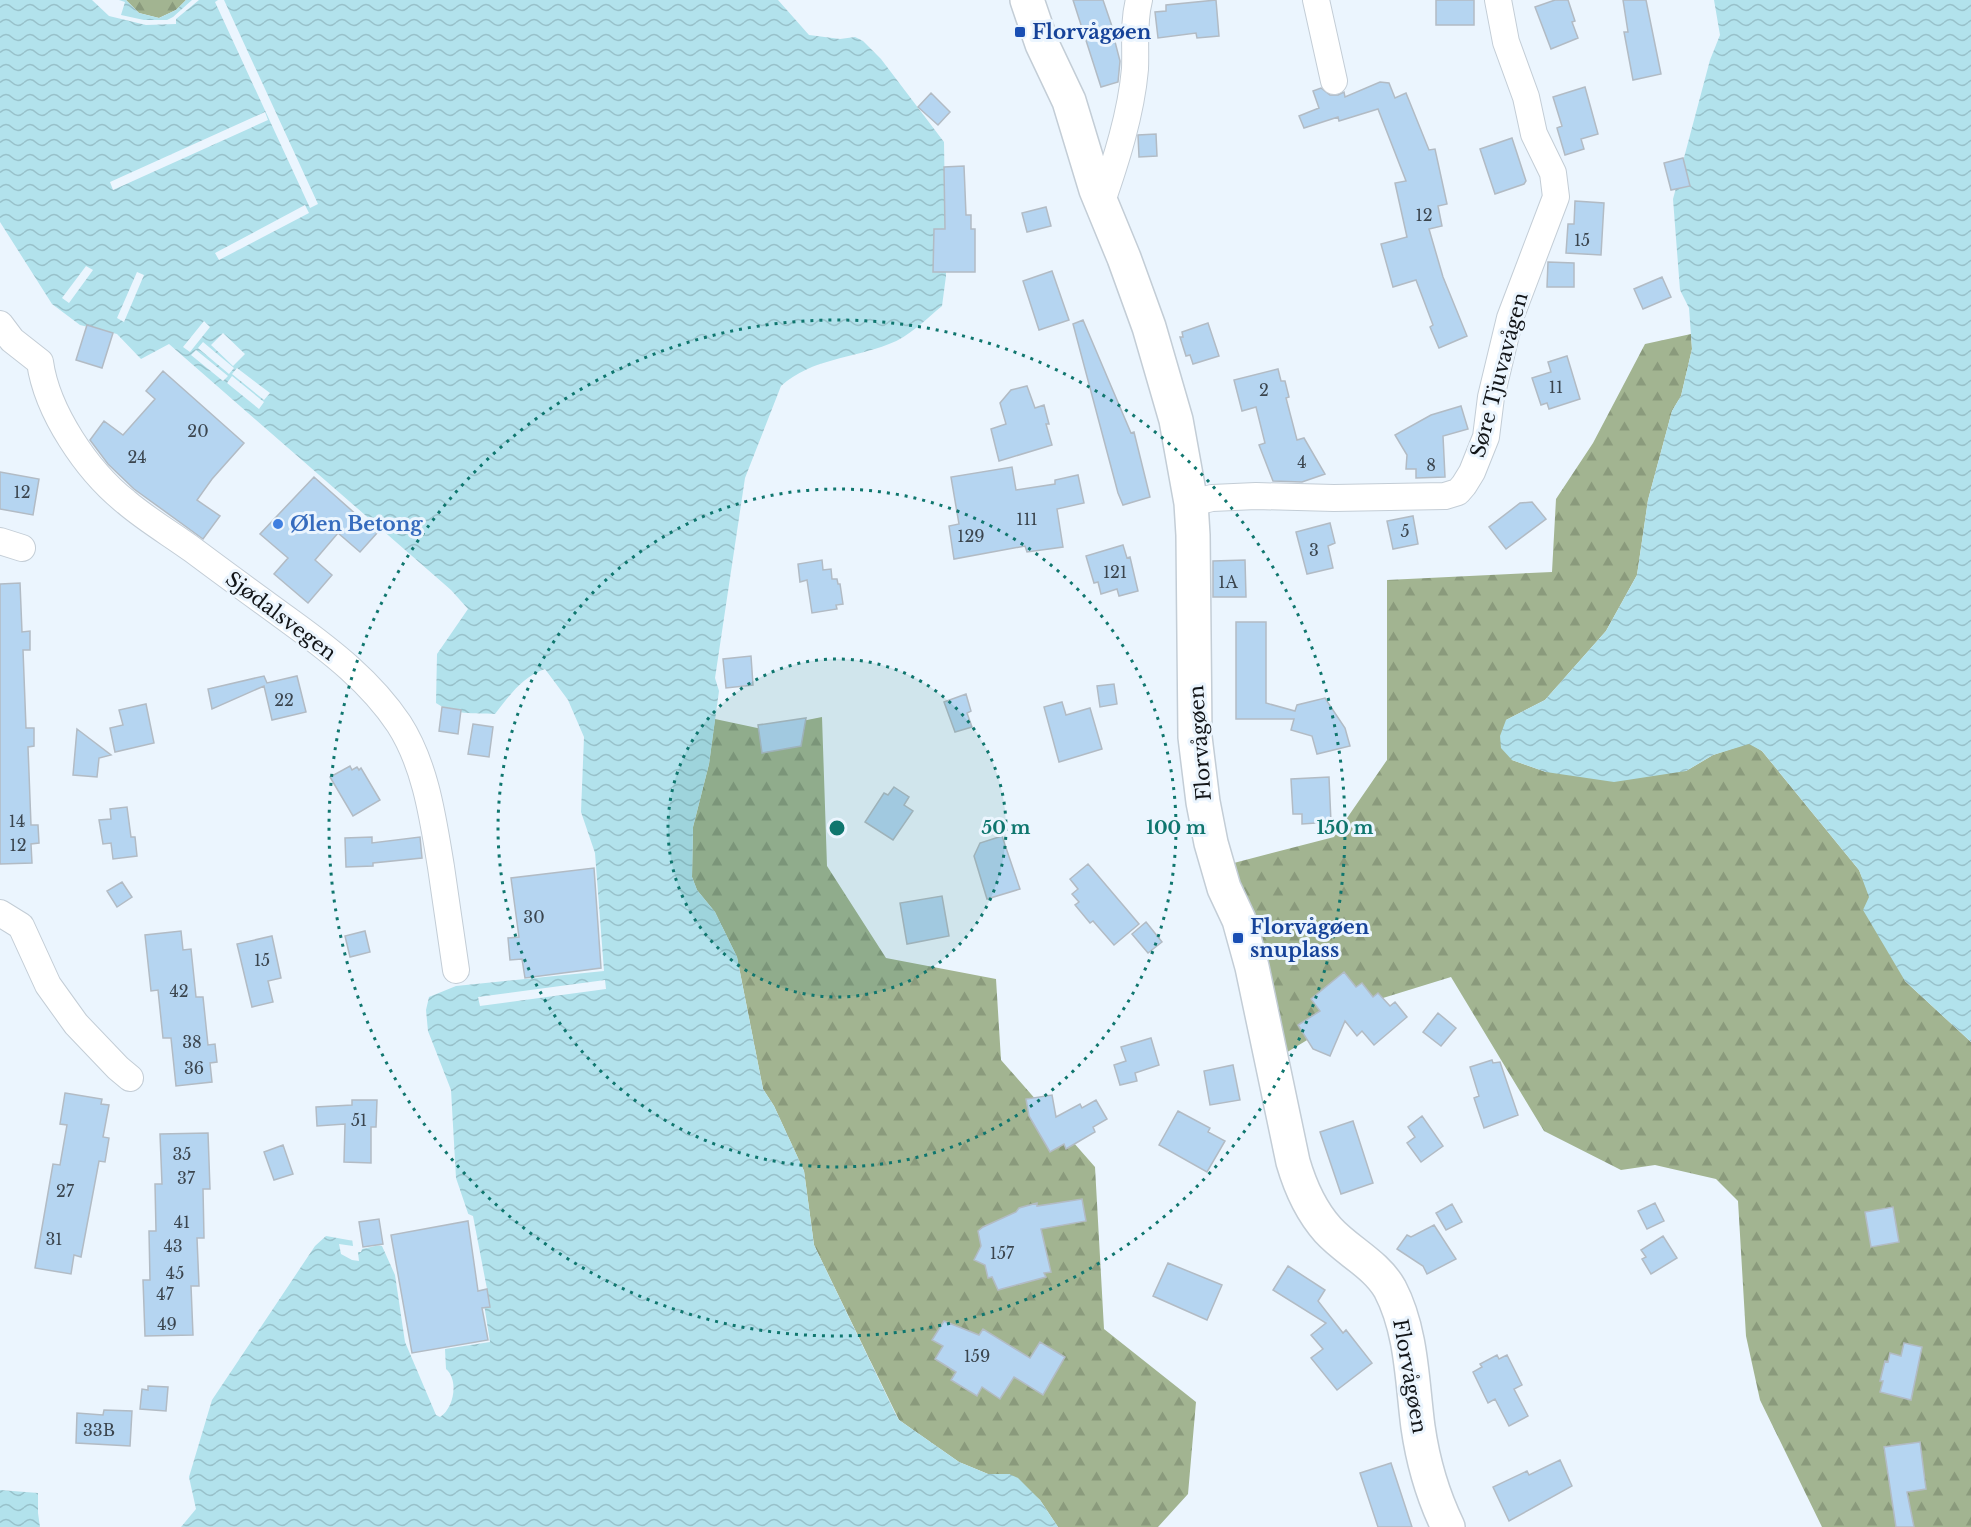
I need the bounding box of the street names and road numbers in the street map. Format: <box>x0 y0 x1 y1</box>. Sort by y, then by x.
street label: Søre Tjuvavågen <box>1465 290 1533 460</box>
street label: Sjødalsvegen <box>221 567 341 665</box>
street label: Florvågøen <box>1184 684 1216 802</box>
street label: Florvågøen <box>1388 1317 1432 1435</box>

